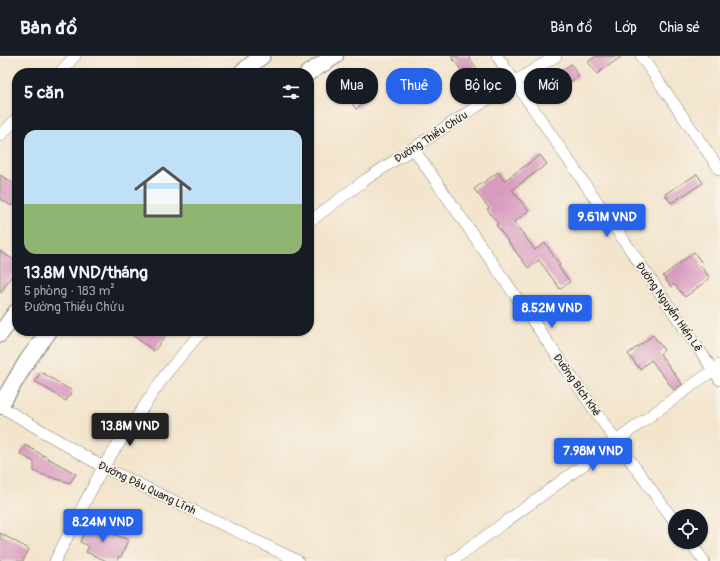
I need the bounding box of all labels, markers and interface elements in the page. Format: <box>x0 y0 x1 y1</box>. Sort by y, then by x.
text: Bản đồ <box>20 16 77 40</box>
text: Bản đồ <box>550 19 592 36</box>
text: Lớp <box>614 19 637 36</box>
text: Chia sẻ <box>659 19 700 36</box>
chip: Mua <box>326 68 378 104</box>
chip: Thuê <box>386 68 442 104</box>
chip: Bộ lọc <box>450 68 516 104</box>
chip: Mới <box>524 68 572 104</box>
icon: filters <box>280 81 302 103</box>
text: 5 căn <box>24 82 64 103</box>
street label: Đường Thiều Chửu <box>392 108 470 166</box>
icon: home <box>127 156 199 228</box>
pin: 9.61M VND <box>561 204 653 238</box>
text: 9.61M VND <box>577 209 637 225</box>
street label: Đường Nguyễn Hiến Lê <box>633 259 706 354</box>
text: 13.8M VND/tháng <box>24 262 148 283</box>
text: 5 phòng · 183 m² <box>24 283 115 299</box>
pin: 8.52M VND <box>506 295 598 329</box>
text: Đường Thiều Chửu <box>24 299 124 315</box>
text: 8.52M VND <box>522 300 582 316</box>
street label: Đường Bích Khê <box>551 351 603 419</box>
pin: 13.8M VND <box>84 413 176 447</box>
text: 13.8M VND <box>101 418 159 434</box>
pin: 7.98M VND <box>547 438 639 472</box>
text: 7.98M VND <box>563 443 623 459</box>
street label: Đường Đậu Quang Lĩnh <box>96 459 198 517</box>
pin: 8.24M VND <box>57 509 149 543</box>
map controls <box>668 509 708 549</box>
button: locate <box>668 509 708 549</box>
text: 8.24M VND <box>72 514 134 530</box>

